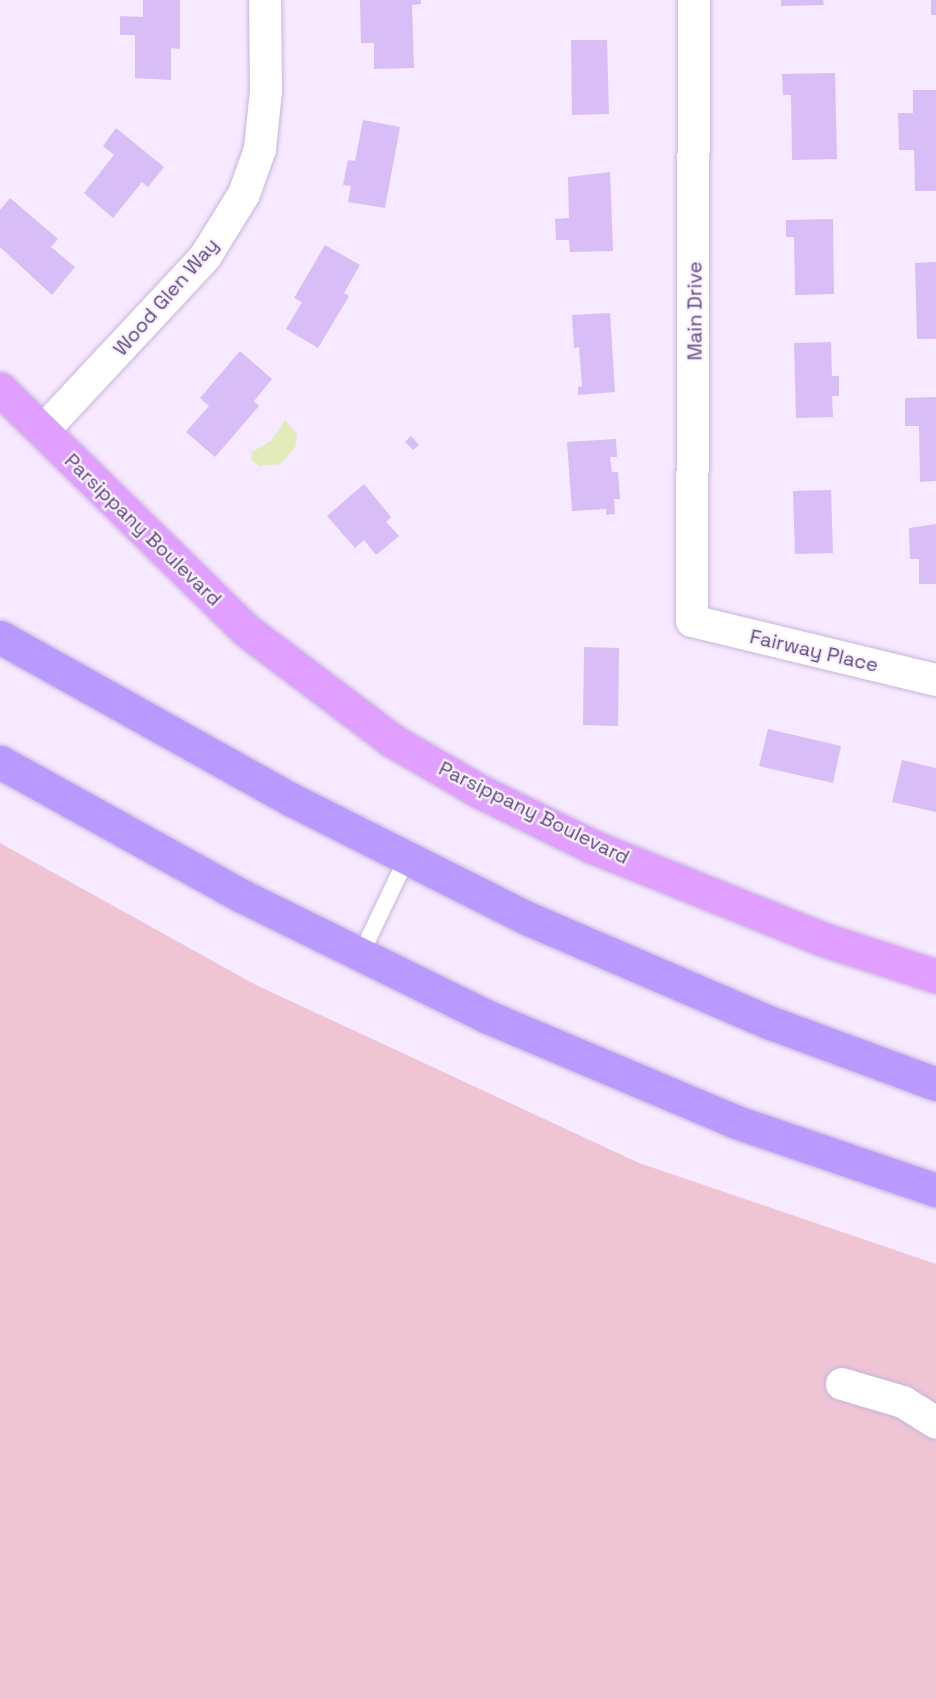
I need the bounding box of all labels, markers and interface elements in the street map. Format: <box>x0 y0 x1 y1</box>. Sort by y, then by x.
street label: Wood Glen Way <box>108 233 224 361</box>
street label: Main Drive <box>683 261 707 361</box>
street label: Parsippany Boulevard <box>59 449 227 611</box>
street label: Fairway Place <box>747 625 881 677</box>
street label: Parsippany Boulevard <box>435 756 633 870</box>

